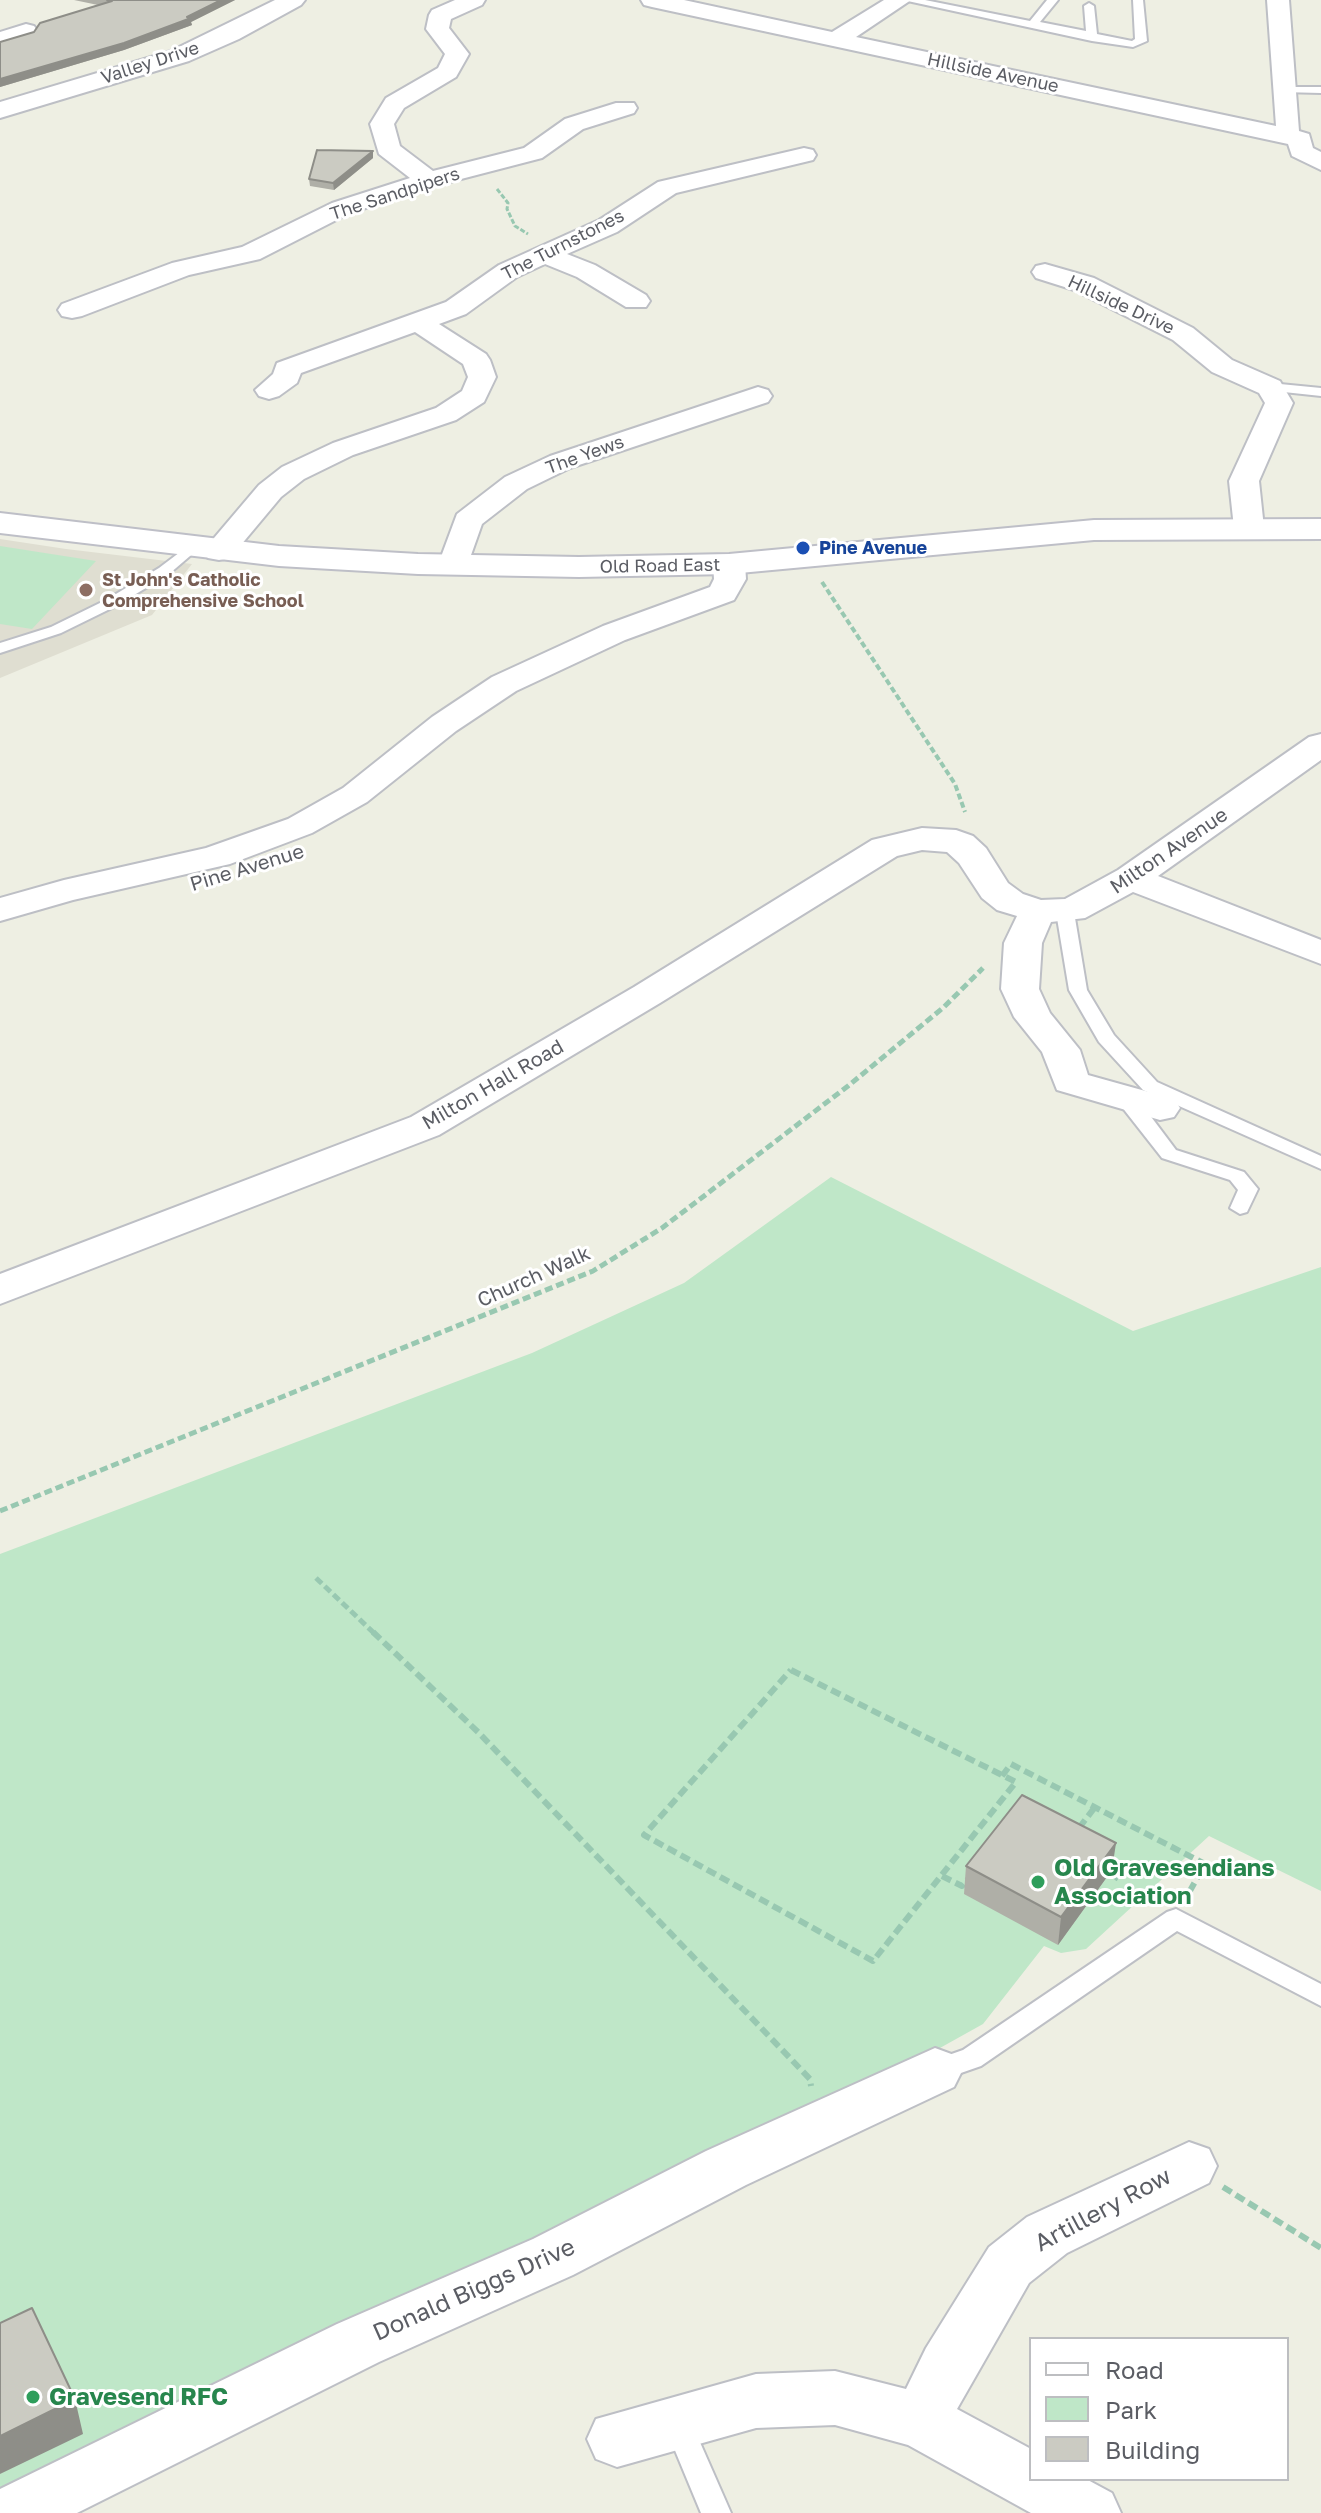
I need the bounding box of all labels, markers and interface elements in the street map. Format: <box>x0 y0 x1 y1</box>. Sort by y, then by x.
street label: Valley Drive <box>98 37 202 89</box>
street label: Hillside Avenue <box>925 49 1061 97</box>
street label: The Sandpipers <box>327 163 463 225</box>
street label: The Turnstones <box>498 205 628 285</box>
street label: Hillside Drive <box>1064 271 1178 339</box>
street label: The Yews <box>543 431 627 479</box>
place label: Pine Avenue <box>819 537 927 559</box>
marker: Pine Avenue <box>794 539 812 557</box>
street label: Old Road East <box>599 554 721 578</box>
place label: St John's Catholic Comprehensive School <box>102 569 304 612</box>
marker: St John's Catholic Comprehensive School <box>77 581 95 599</box>
street label: Milton Avenue <box>1106 803 1232 899</box>
street label: Pine Avenue <box>187 839 307 897</box>
street label: Milton Hall Road <box>418 1035 568 1135</box>
street label: Church Walk <box>474 1241 594 1313</box>
place label: Old Gravesendians Association <box>1054 1854 1275 1910</box>
marker: Old Gravesendians Association <box>1029 1873 1047 1891</box>
street label: Artillery Row <box>1030 2162 1176 2258</box>
street label: Donald Biggs Drive <box>369 2233 579 2347</box>
legend <box>1029 2337 1289 2481</box>
text: Road <box>1105 2355 1164 2384</box>
place label: Gravesend RFC <box>49 2383 228 2411</box>
marker: Gravesend RFC <box>24 2388 42 2406</box>
text: Park <box>1105 2395 1157 2424</box>
text: Building <box>1105 2435 1200 2464</box>

